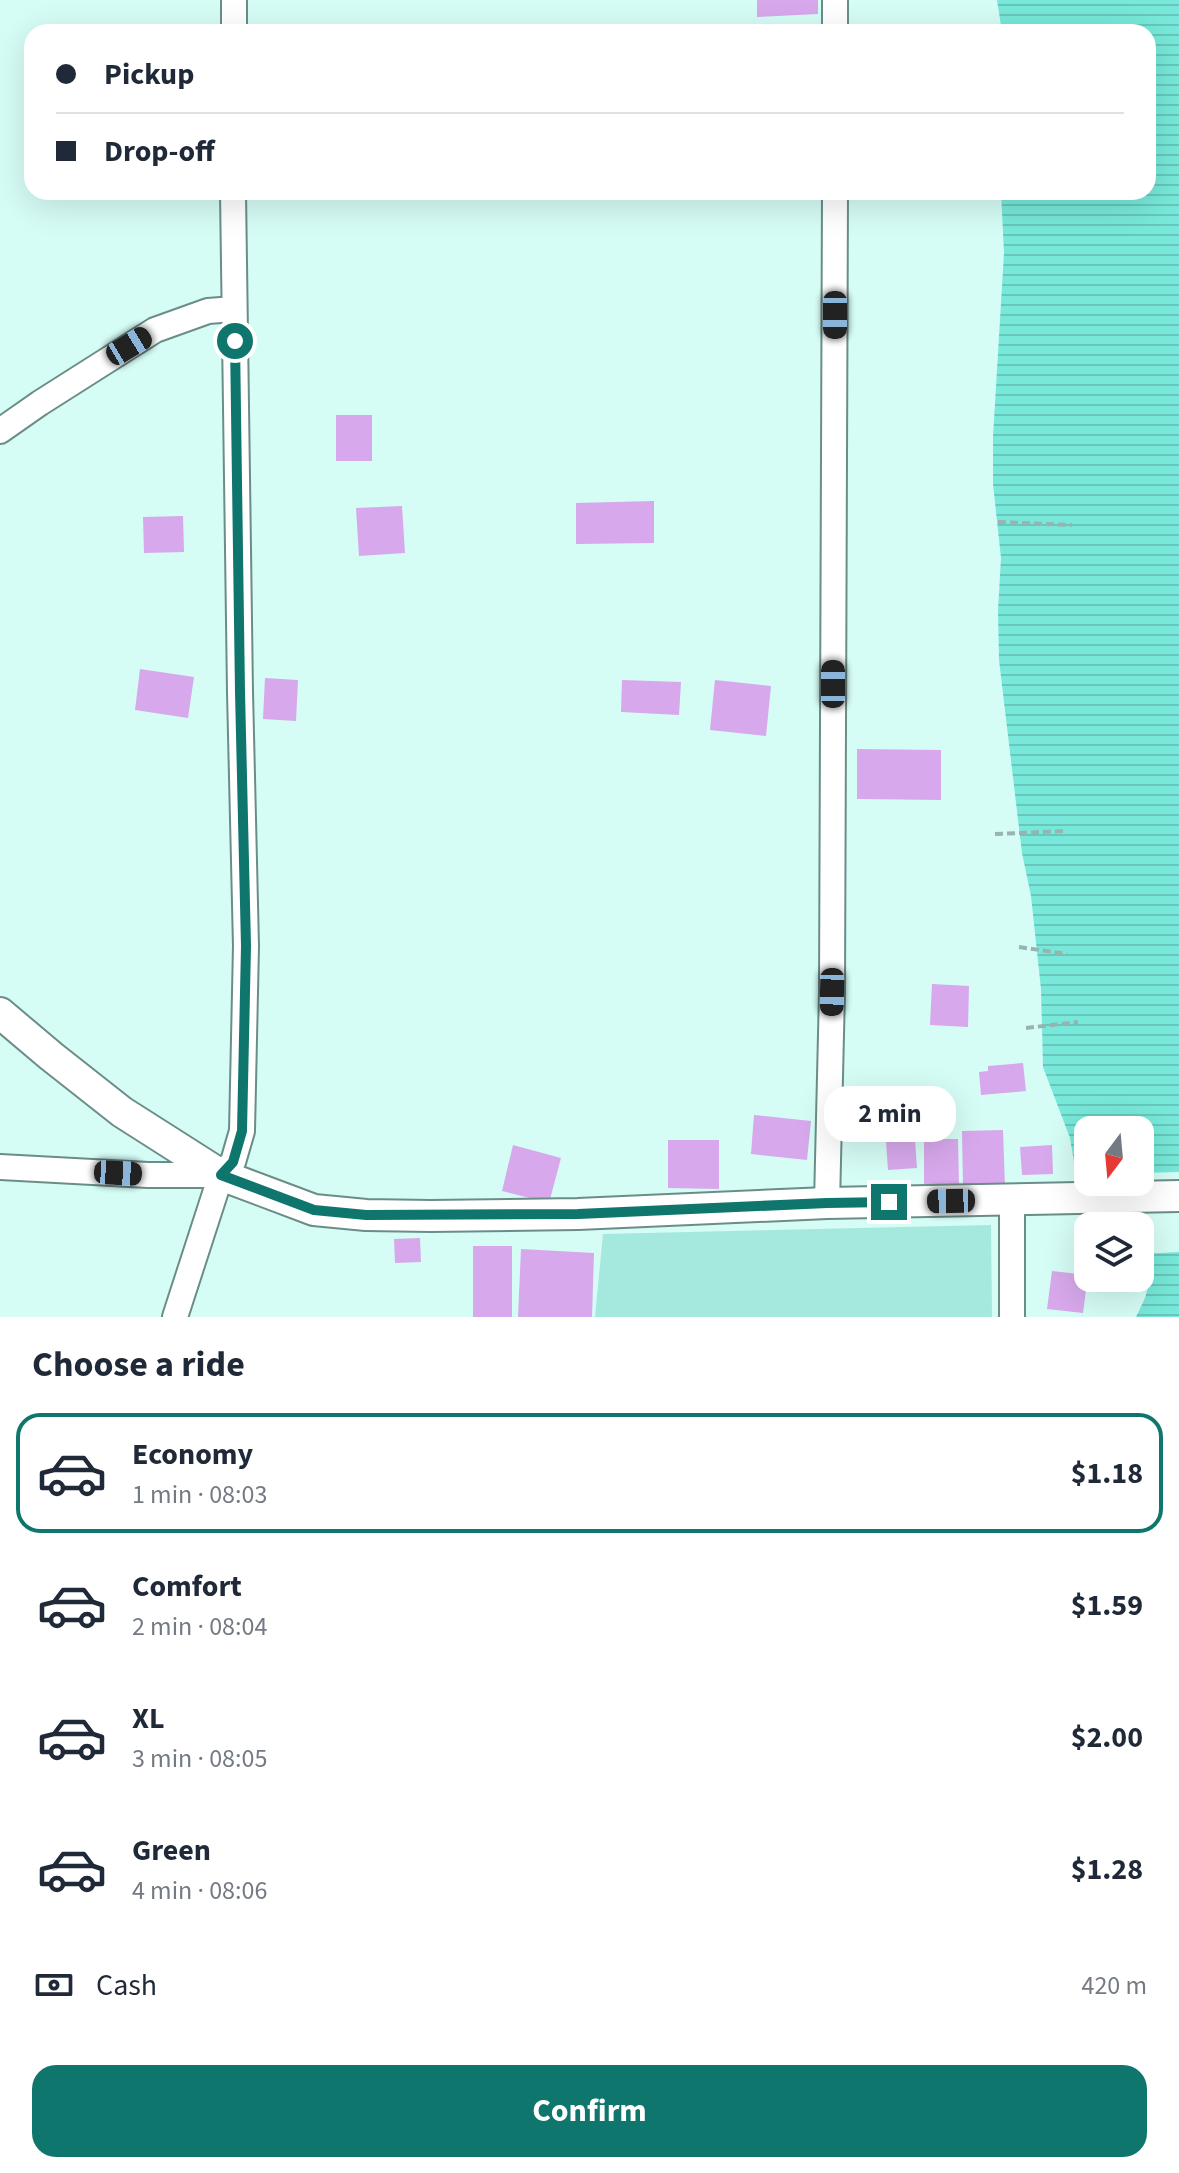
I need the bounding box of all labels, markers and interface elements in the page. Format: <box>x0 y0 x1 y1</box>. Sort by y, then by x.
text: Pickup <box>104 53 194 96</box>
text: Drop-off <box>104 130 215 173</box>
car <box>823 291 847 339</box>
car <box>102 323 156 369</box>
route start <box>217 323 253 359</box>
car <box>821 660 845 708</box>
car <box>820 968 844 1016</box>
callout: 2 min <box>823 1086 955 1142</box>
text: 2 min <box>858 1095 922 1132</box>
north arrow <box>1074 1116 1154 1196</box>
map controls <box>1074 1116 1154 1292</box>
car <box>93 1160 143 1186</box>
route end <box>871 1184 907 1220</box>
car <box>927 1189 975 1213</box>
button: layers <box>1074 1212 1154 1292</box>
text: Choose a ride <box>32 1339 245 1390</box>
text: Economy <box>132 1433 253 1476</box>
icon: car <box>36 1437 108 1509</box>
text: $1.18 <box>1071 1452 1143 1495</box>
text: 1 min · 08:03 <box>132 1476 267 1513</box>
text: Comfort <box>132 1565 242 1608</box>
icon: car <box>36 1569 108 1641</box>
text: $1.59 <box>1071 1584 1143 1627</box>
text: 2 min · 08:04 <box>132 1608 267 1645</box>
text: XL <box>132 1697 165 1740</box>
icon: car <box>36 1701 108 1773</box>
text: $2.00 <box>1071 1716 1143 1759</box>
text: 3 min · 08:05 <box>132 1740 267 1777</box>
text: Green <box>132 1829 211 1872</box>
icon: car <box>36 1833 108 1905</box>
text: $1.28 <box>1071 1848 1143 1891</box>
text: 4 min · 08:06 <box>132 1872 267 1909</box>
icon: cash <box>32 1963 76 2007</box>
text: Cash <box>96 1964 157 2007</box>
text: 420 m <box>1081 1967 1147 2004</box>
button: Confirm <box>32 2065 1147 2157</box>

